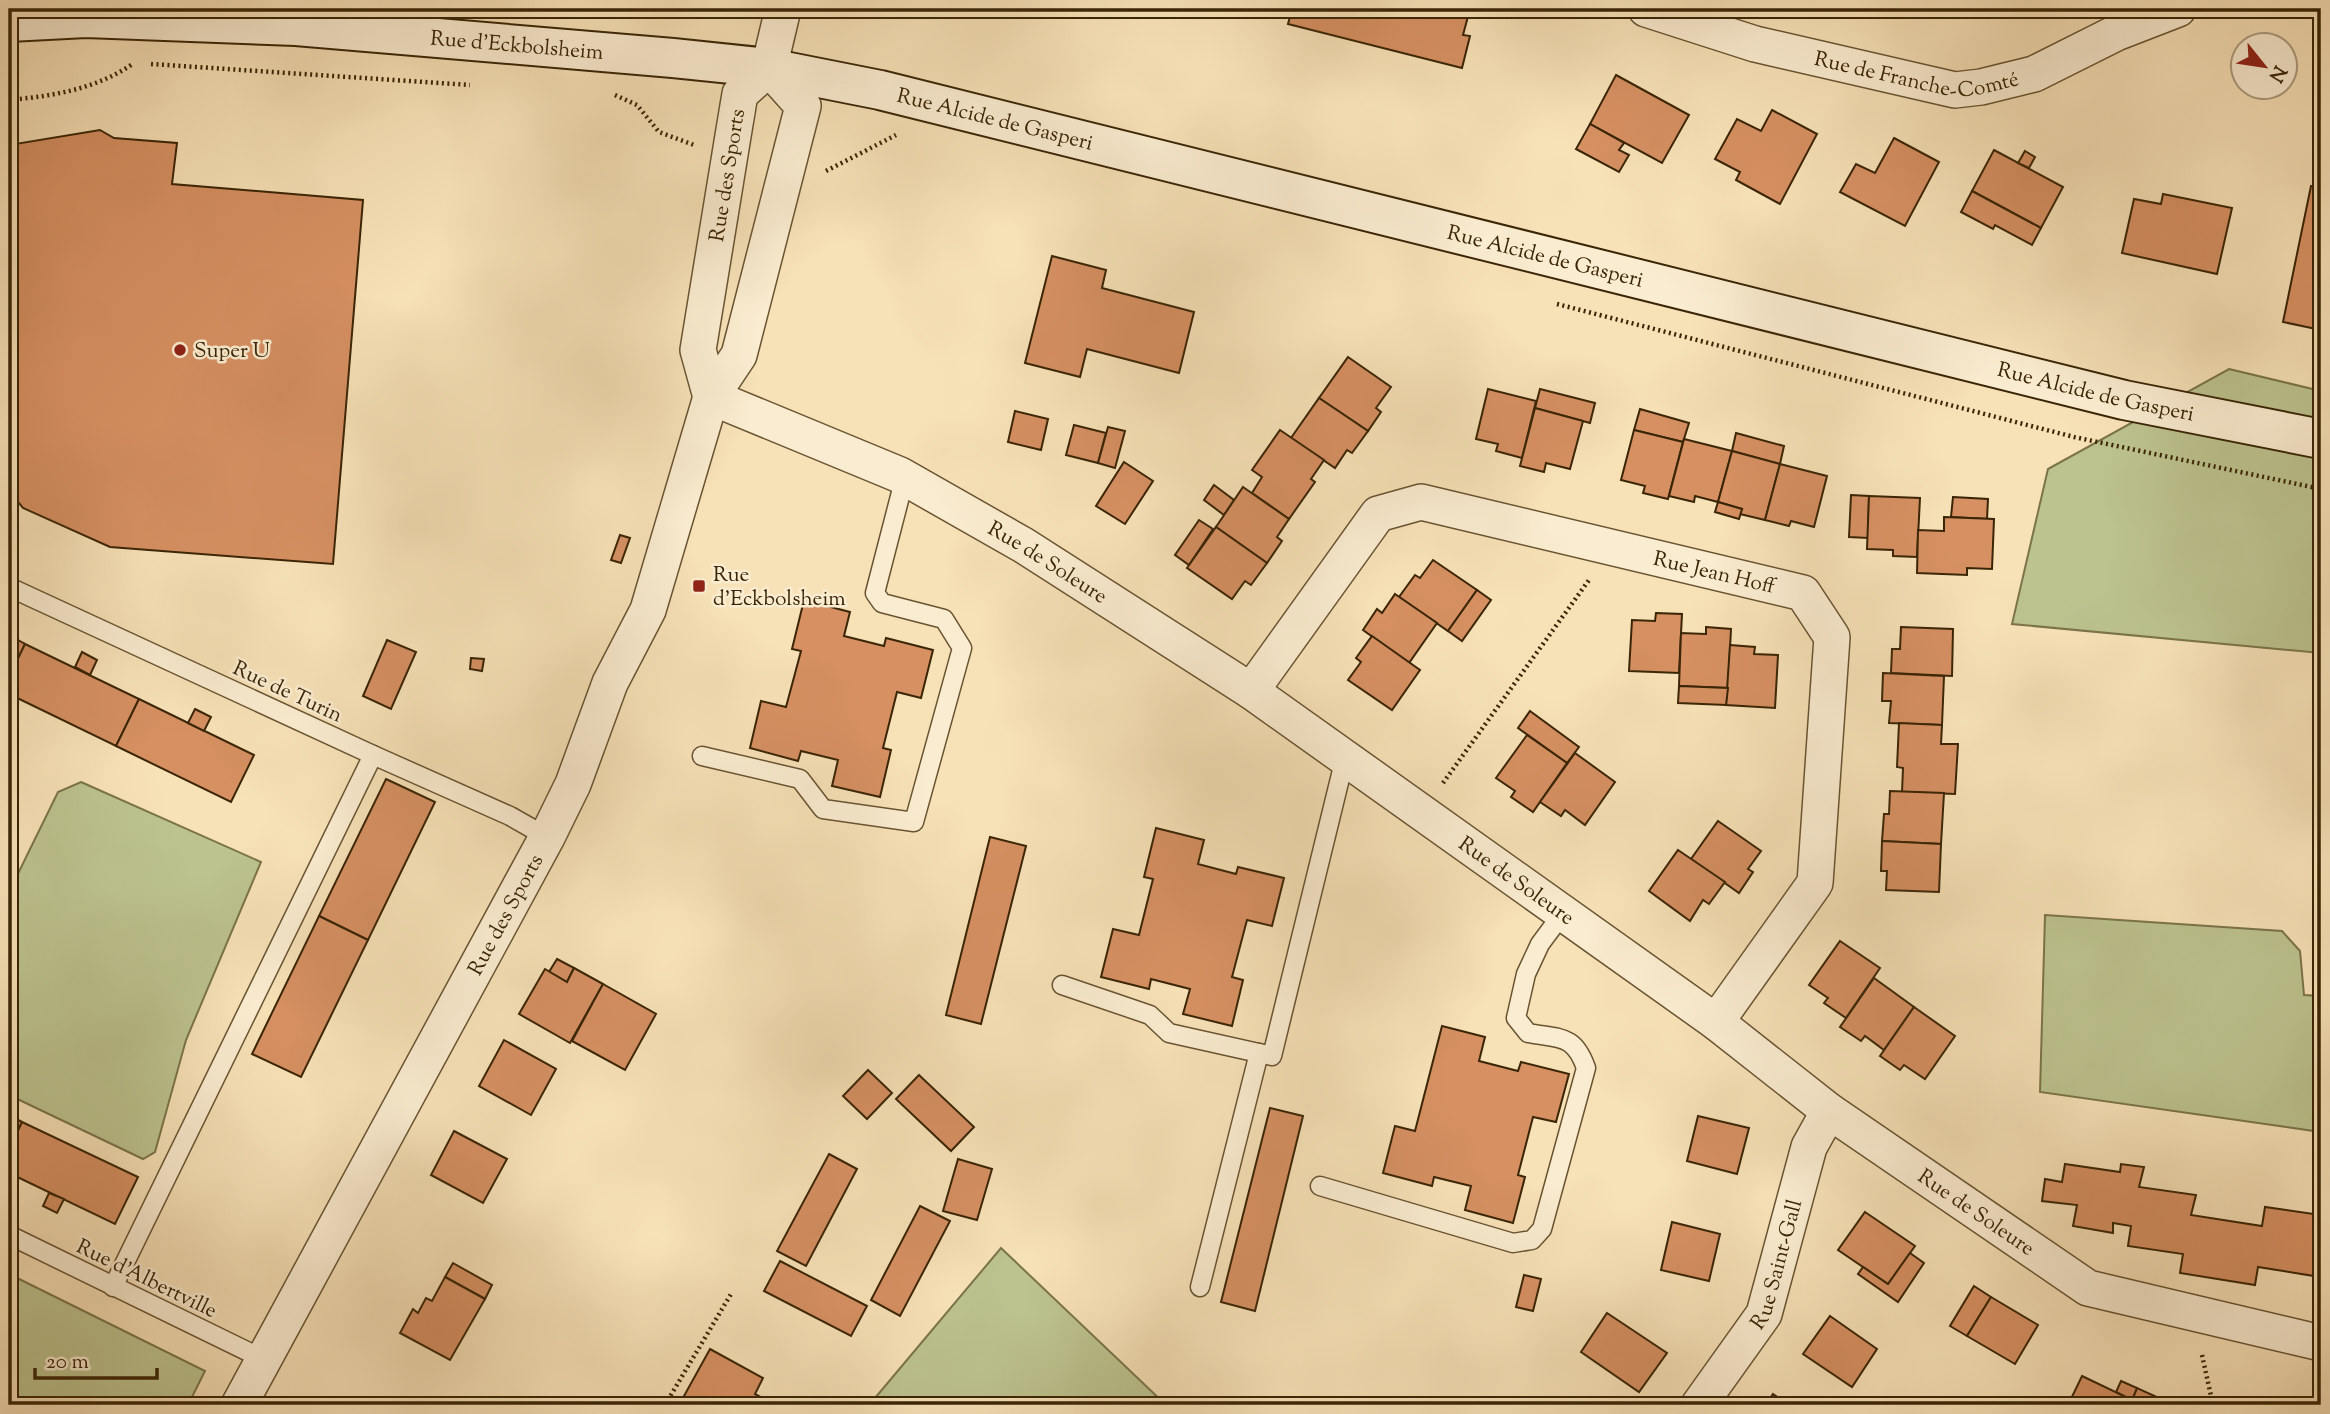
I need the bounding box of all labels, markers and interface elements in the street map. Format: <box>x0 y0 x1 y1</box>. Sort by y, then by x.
street label: Rue d'Eckbolsheim <box>429 24 605 69</box>
north arrow <box>2228 32 2298 102</box>
street label: Rue de Franche-Comté <box>1811 45 2022 107</box>
text: N <box>2261 60 2292 87</box>
street label: Rue Alcide de Gasperi <box>893 82 1096 160</box>
street label: Rue des Sports <box>703 107 754 244</box>
street label: Rue Alcide de Gasperi <box>1444 219 1646 297</box>
place label: Super U <box>194 337 270 367</box>
marker: Super U <box>172 342 188 358</box>
street label: Rue Alcide de Gasperi <box>1994 356 2196 431</box>
street label: Rue de Soleure <box>982 515 1113 612</box>
street label: Rue Jean Hoff <box>1650 545 1779 603</box>
place label: Rue d'Eckbolsheim <box>713 561 846 615</box>
marker: Rue d'Eckbolsheim <box>691 578 707 594</box>
street label: Rue de Turin <box>227 654 347 731</box>
street label: Rue de Soleure <box>1452 830 1580 933</box>
street label: Rue des Sports <box>462 849 552 982</box>
street label: Rue de Soleure <box>1911 1163 2040 1264</box>
street label: Rue Saint-Gall <box>1744 1196 1811 1337</box>
street label: Rue d'Albertville <box>71 1233 222 1327</box>
scale bar <box>35 1337 158 1381</box>
text: 20 m <box>46 1348 89 1378</box>

